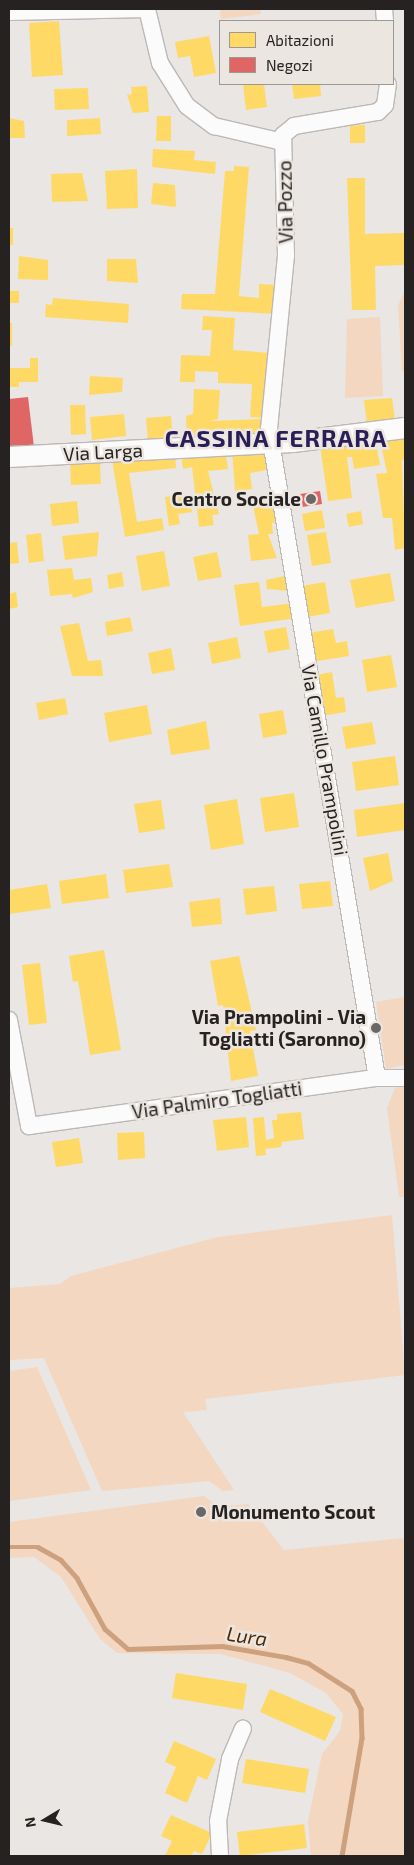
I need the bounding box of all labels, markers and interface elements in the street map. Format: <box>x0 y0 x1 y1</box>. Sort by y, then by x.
legend <box>219 20 394 85</box>
text: Abitazioni <box>266 31 334 49</box>
text: Negozi <box>266 56 313 74</box>
street label: Via Pozzo <box>273 160 297 244</box>
district label: CASSINA FERRARA <box>162 424 390 452</box>
street label: Via Larga <box>63 439 143 465</box>
place label: Centro Sociale <box>172 488 301 510</box>
marker: Centro Sociale <box>305 493 317 505</box>
street label: Via Camillo Prampolini <box>297 663 353 857</box>
place label: Via Prampolini - Via Togliatti (Saronno) <box>191 1006 366 1050</box>
marker: Via Prampolini - Via Togliatti (Saronno) <box>370 1022 382 1034</box>
street label: Via Palmiro Togliatti <box>130 1077 304 1123</box>
place label: Monumento Scout <box>211 1501 375 1523</box>
marker: Monumento Scout <box>195 1506 207 1518</box>
water label: Lura <box>225 1621 269 1651</box>
north arrow <box>20 1795 70 1845</box>
text: N <box>21 1816 39 1829</box>

